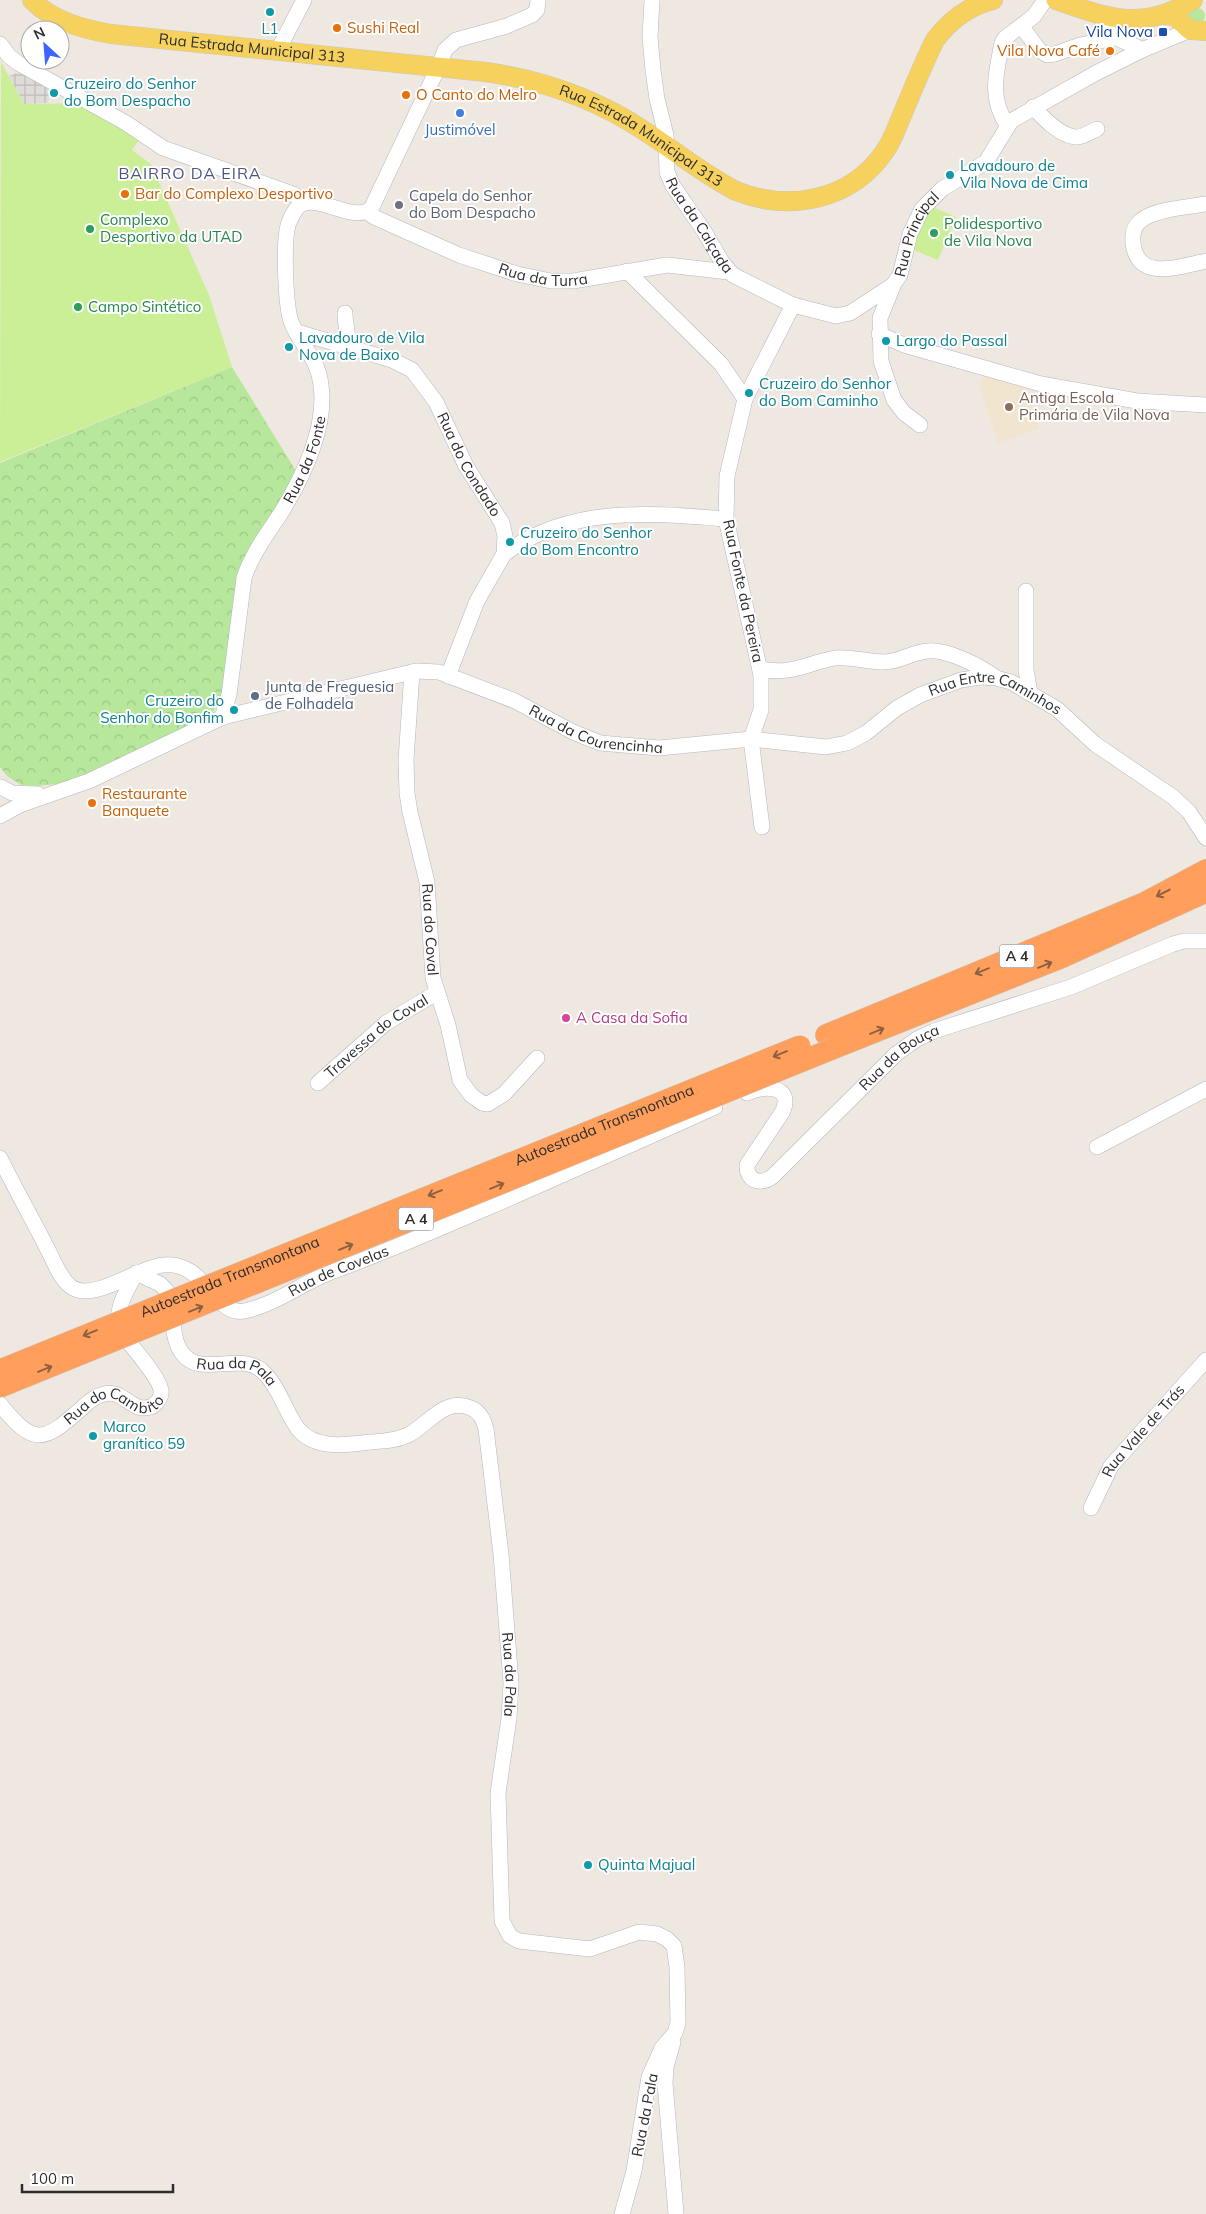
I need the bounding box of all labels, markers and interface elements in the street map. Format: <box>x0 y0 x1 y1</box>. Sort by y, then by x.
marker: L1 <box>264 6 276 18</box>
place label: Sushi Real <box>347 18 420 37</box>
place label: L1 <box>261 19 279 38</box>
north arrow <box>20 20 70 70</box>
marker: Sushi Real <box>331 22 343 34</box>
place label: Vila Nova <box>1086 22 1153 41</box>
text: N <box>31 23 48 44</box>
marker: Vila Nova <box>1157 26 1169 38</box>
street label: Rua Estrada Municipal 313 <box>158 29 346 67</box>
place label: Vila Nova Café <box>997 41 1100 60</box>
marker: Vila Nova Café <box>1104 45 1116 57</box>
place label: Cruzeiro do Senhor do Bom Despacho <box>64 74 197 110</box>
street label: Rua Estrada Municipal 313 <box>557 80 727 191</box>
place label: O Canto do Melro <box>416 85 537 104</box>
marker: Cruzeiro do Senhor do Bom Despacho <box>48 87 60 99</box>
marker: O Canto do Melro <box>400 89 412 101</box>
marker: Justimóvel <box>454 107 466 119</box>
place label: Justimóvel <box>425 120 496 139</box>
place label: Lavadouro de Vila Nova de Cima <box>960 156 1088 192</box>
district label: BAIRRO DA EIRA <box>118 163 262 183</box>
marker: Lavadouro de Vila Nova de Cima <box>944 169 956 181</box>
street label: Rua da Calçada <box>661 174 737 277</box>
place label: Bar do Complexo Desportivo <box>135 184 333 203</box>
place label: Capela do Senhor do Bom Despacho <box>409 186 536 222</box>
street label: Rua Principal <box>890 187 943 279</box>
marker: Bar do Complexo Desportivo <box>119 188 131 200</box>
marker: Capela do Senhor do Bom Despacho <box>393 199 405 211</box>
place label: Complexo Desportivo da UTAD <box>100 210 242 246</box>
place label: Polidesportivo de Vila Nova <box>944 214 1042 250</box>
marker: Complexo Desportivo da UTAD <box>84 223 96 235</box>
marker: Polidesportivo de Vila Nova <box>928 227 940 239</box>
street label: Rua da Turra <box>496 259 589 290</box>
place label: Campo Sintético <box>88 297 201 316</box>
marker: Campo Sintético <box>72 301 84 313</box>
place label: Lavadouro de Vila Nova de Baixo <box>299 328 425 364</box>
place label: Largo do Passal <box>896 331 1007 350</box>
marker: Largo do Passal <box>880 335 892 347</box>
marker: Lavadouro de Vila Nova de Baixo <box>283 341 295 353</box>
place label: Cruzeiro do Senhor do Bom Caminho <box>759 374 892 410</box>
marker: Cruzeiro do Senhor do Bom Caminho <box>743 387 755 399</box>
place label: Antiga Escola Primária de Vila Nova <box>1019 388 1170 424</box>
marker: Antiga Escola Primária de Vila Nova <box>1003 401 1015 413</box>
street label: Rua do Condado <box>433 409 505 520</box>
street label: Rua da Fonte <box>279 414 330 507</box>
street label: Rua Fonte da Pereira <box>719 518 768 664</box>
place label: Cruzeiro do Senhor do Bom Encontro <box>520 523 653 559</box>
marker: Cruzeiro do Senhor do Bom Encontro <box>504 536 516 548</box>
street label: Rua Entre Caminhos <box>926 667 1065 719</box>
place label: Junta de Freguesia de Folhadela <box>265 677 394 713</box>
marker: Junta de Freguesia de Folhadela <box>249 690 261 702</box>
place label: Cruzeiro do Senhor do Bonfim <box>100 691 224 727</box>
street label: Rua da Courencinha <box>526 700 664 757</box>
marker: Cruzeiro do Senhor do Bonfim <box>228 704 240 716</box>
place label: Restaurante Banquete <box>102 784 187 820</box>
marker: Restaurante Banquete <box>86 797 98 809</box>
street label: Rua do Coval <box>418 883 443 976</box>
one-way arrow <box>1156 889 1171 898</box>
road number: A 4 <box>1000 944 1034 968</box>
one-way arrow <box>1037 959 1052 969</box>
one-way arrow <box>974 967 990 976</box>
street label: Travessa do Coval <box>320 990 431 1082</box>
place label: A Casa da Sofia <box>576 1008 688 1027</box>
marker: A Casa da Sofia <box>560 1012 572 1024</box>
street label: Rua da Bouça <box>855 1020 941 1094</box>
one-way arrow <box>870 1025 885 1034</box>
one-way arrow <box>773 1050 788 1059</box>
street label: Autoestrada Transmontana <box>512 1080 697 1170</box>
one-way arrow <box>489 1180 504 1190</box>
one-way arrow <box>428 1189 443 1198</box>
road number: A 4 <box>398 1208 434 1230</box>
street label: Autoestrada Transmontana <box>137 1232 322 1321</box>
street label: Rua de Covelas <box>285 1241 391 1301</box>
one-way arrow <box>338 1242 354 1251</box>
one-way arrow <box>188 1303 203 1313</box>
one-way arrow <box>83 1329 98 1338</box>
street label: Rua da Pala <box>195 1353 281 1390</box>
one-way arrow <box>37 1364 52 1374</box>
street label: Rua Vale de Trás <box>1097 1380 1189 1480</box>
street label: Rua do Cambito <box>60 1383 168 1429</box>
place label: Marco granítico 59 <box>103 1417 185 1453</box>
marker: Marco granítico 59 <box>87 1430 99 1442</box>
street label: Rua da Pala <box>498 1631 521 1717</box>
place label: Quinta Majual <box>598 1855 695 1874</box>
marker: Quinta Majual <box>582 1859 594 1871</box>
street label: Rua da Pala <box>627 2071 662 2158</box>
scale bar <box>22 2162 174 2194</box>
text: 100 m <box>30 2169 74 2188</box>

